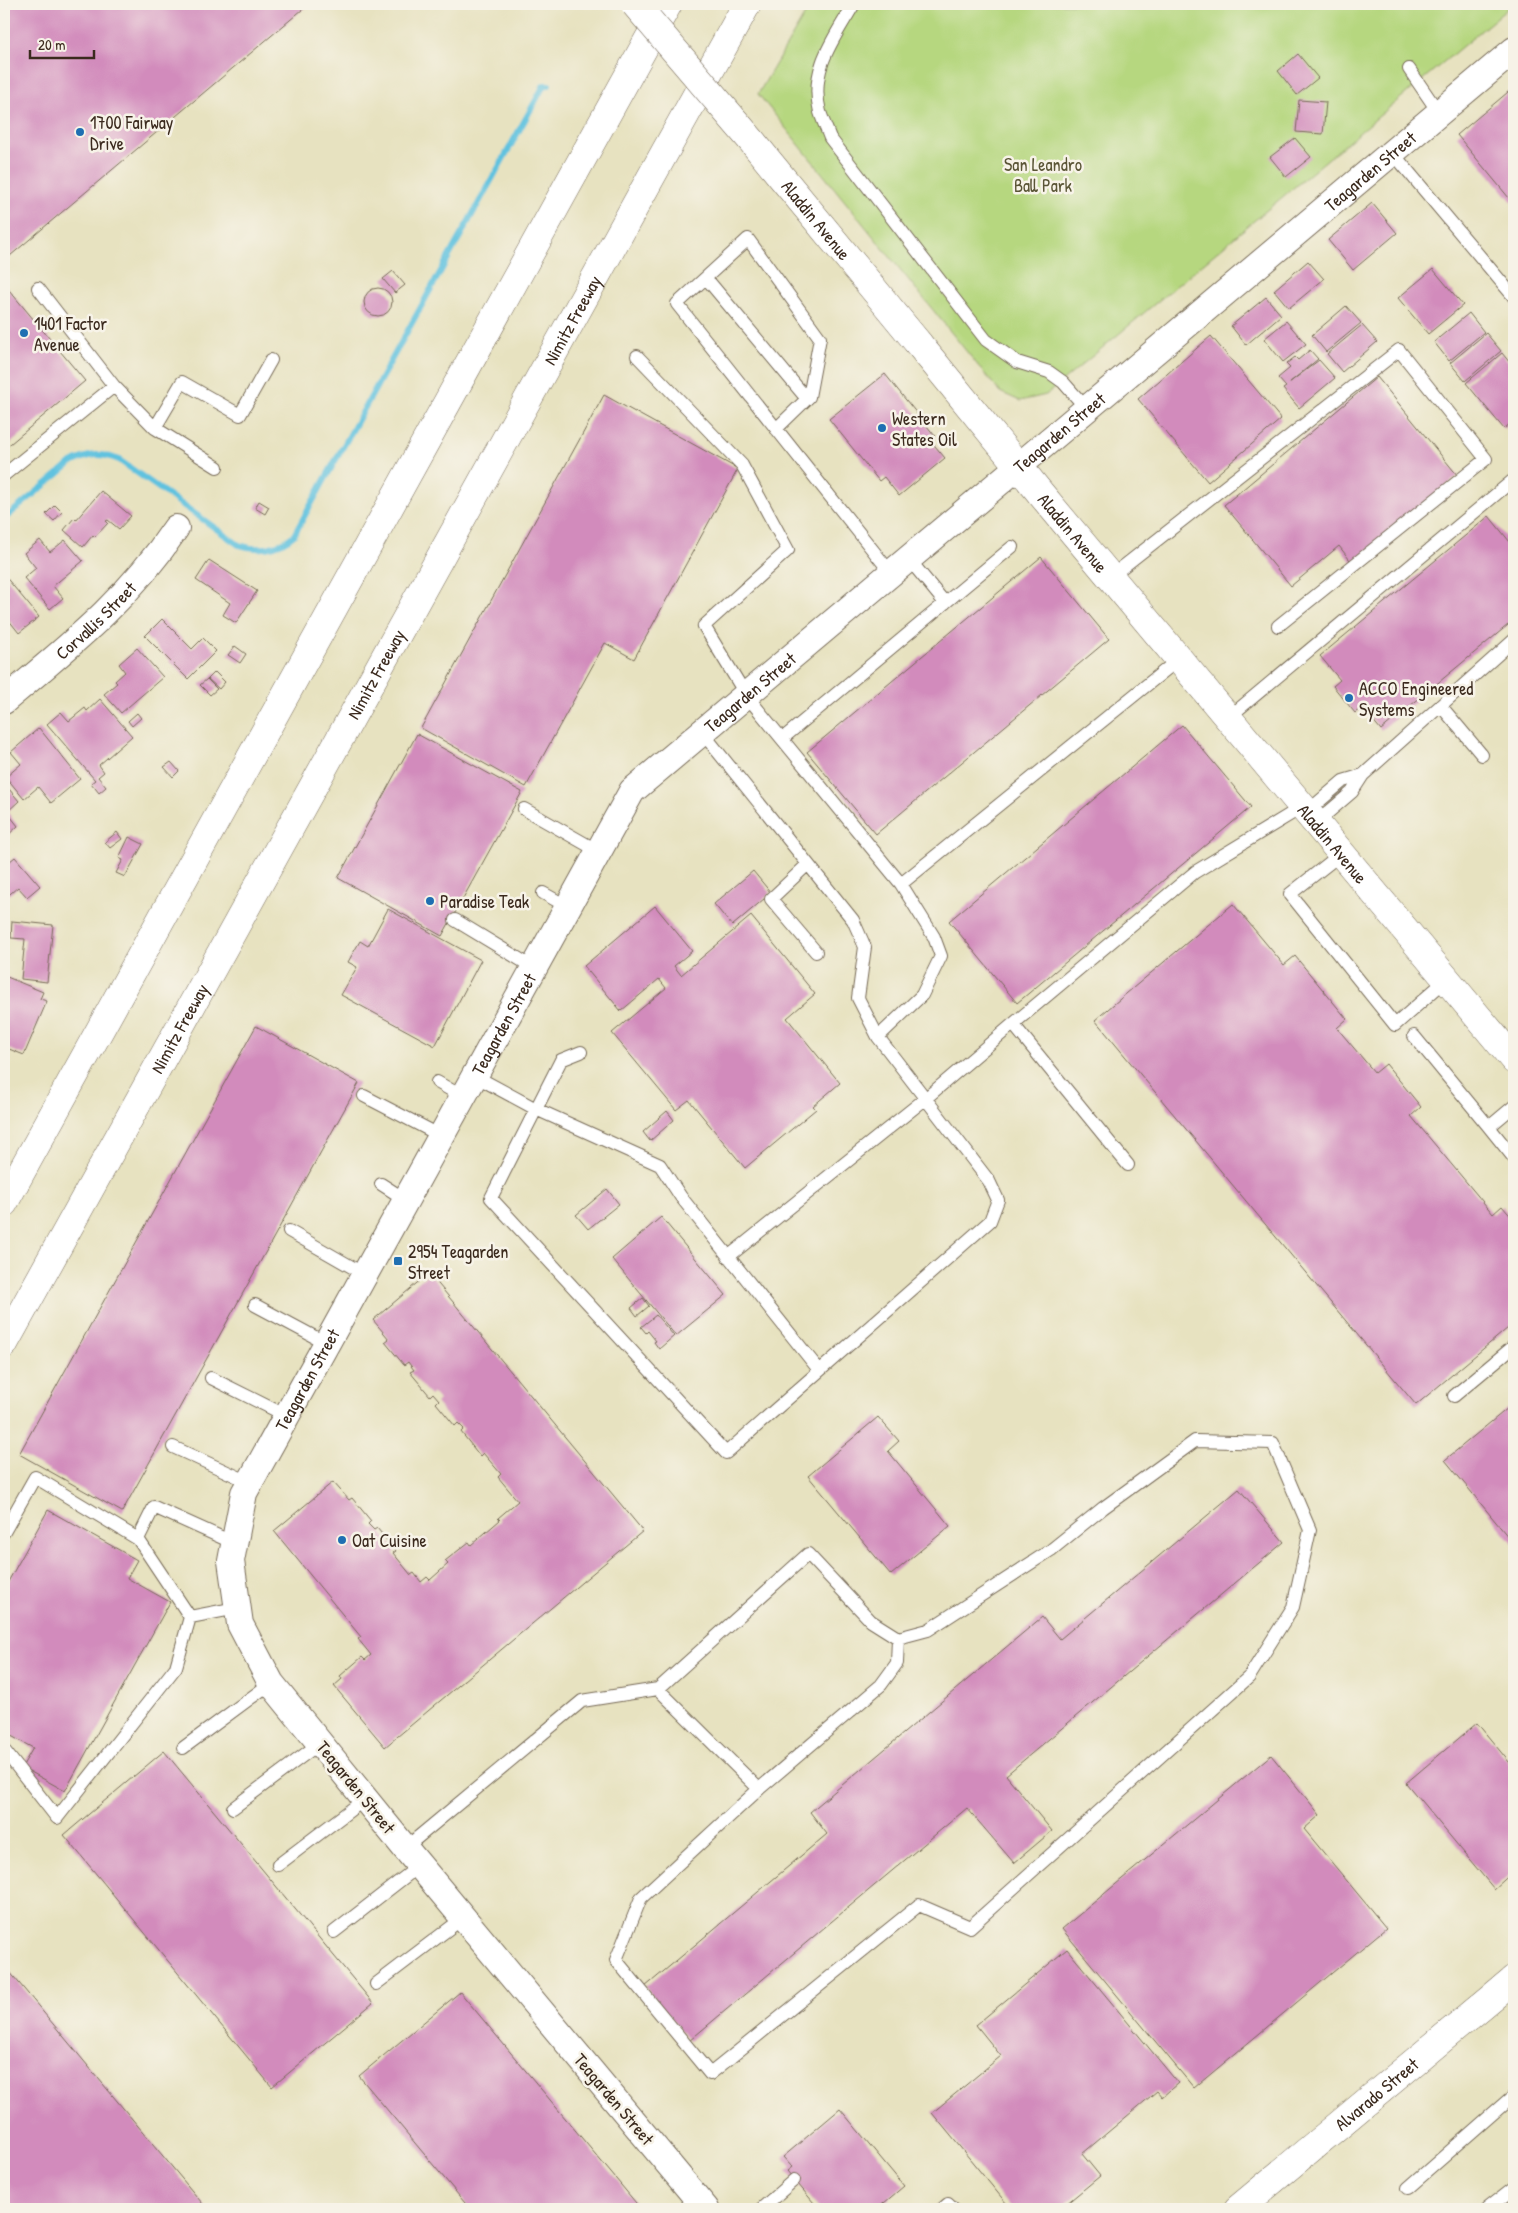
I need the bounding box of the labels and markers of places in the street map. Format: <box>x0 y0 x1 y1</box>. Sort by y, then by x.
place label: 1700 Fairway Drive <box>90 110 174 156</box>
marker: 1700 Fairway Drive <box>74 126 86 138</box>
place label: 1401 Factor Avenue <box>34 311 107 357</box>
marker: 1401 Factor Avenue <box>18 327 30 339</box>
place label: Western States Oil <box>892 406 957 452</box>
marker: Western States Oil <box>876 422 888 434</box>
place label: ACCO Engineered Systems <box>1359 676 1473 722</box>
marker: ACCO Engineered Systems <box>1343 692 1355 704</box>
place label: Paradise Teak <box>440 889 530 914</box>
marker: Paradise Teak <box>424 895 436 907</box>
place label: 2954 Teagarden Street <box>408 1239 509 1285</box>
marker: 2954 Teagarden Street <box>392 1255 404 1267</box>
place label: Oat Cuisine <box>352 1528 427 1553</box>
marker: Oat Cuisine <box>336 1534 348 1546</box>

